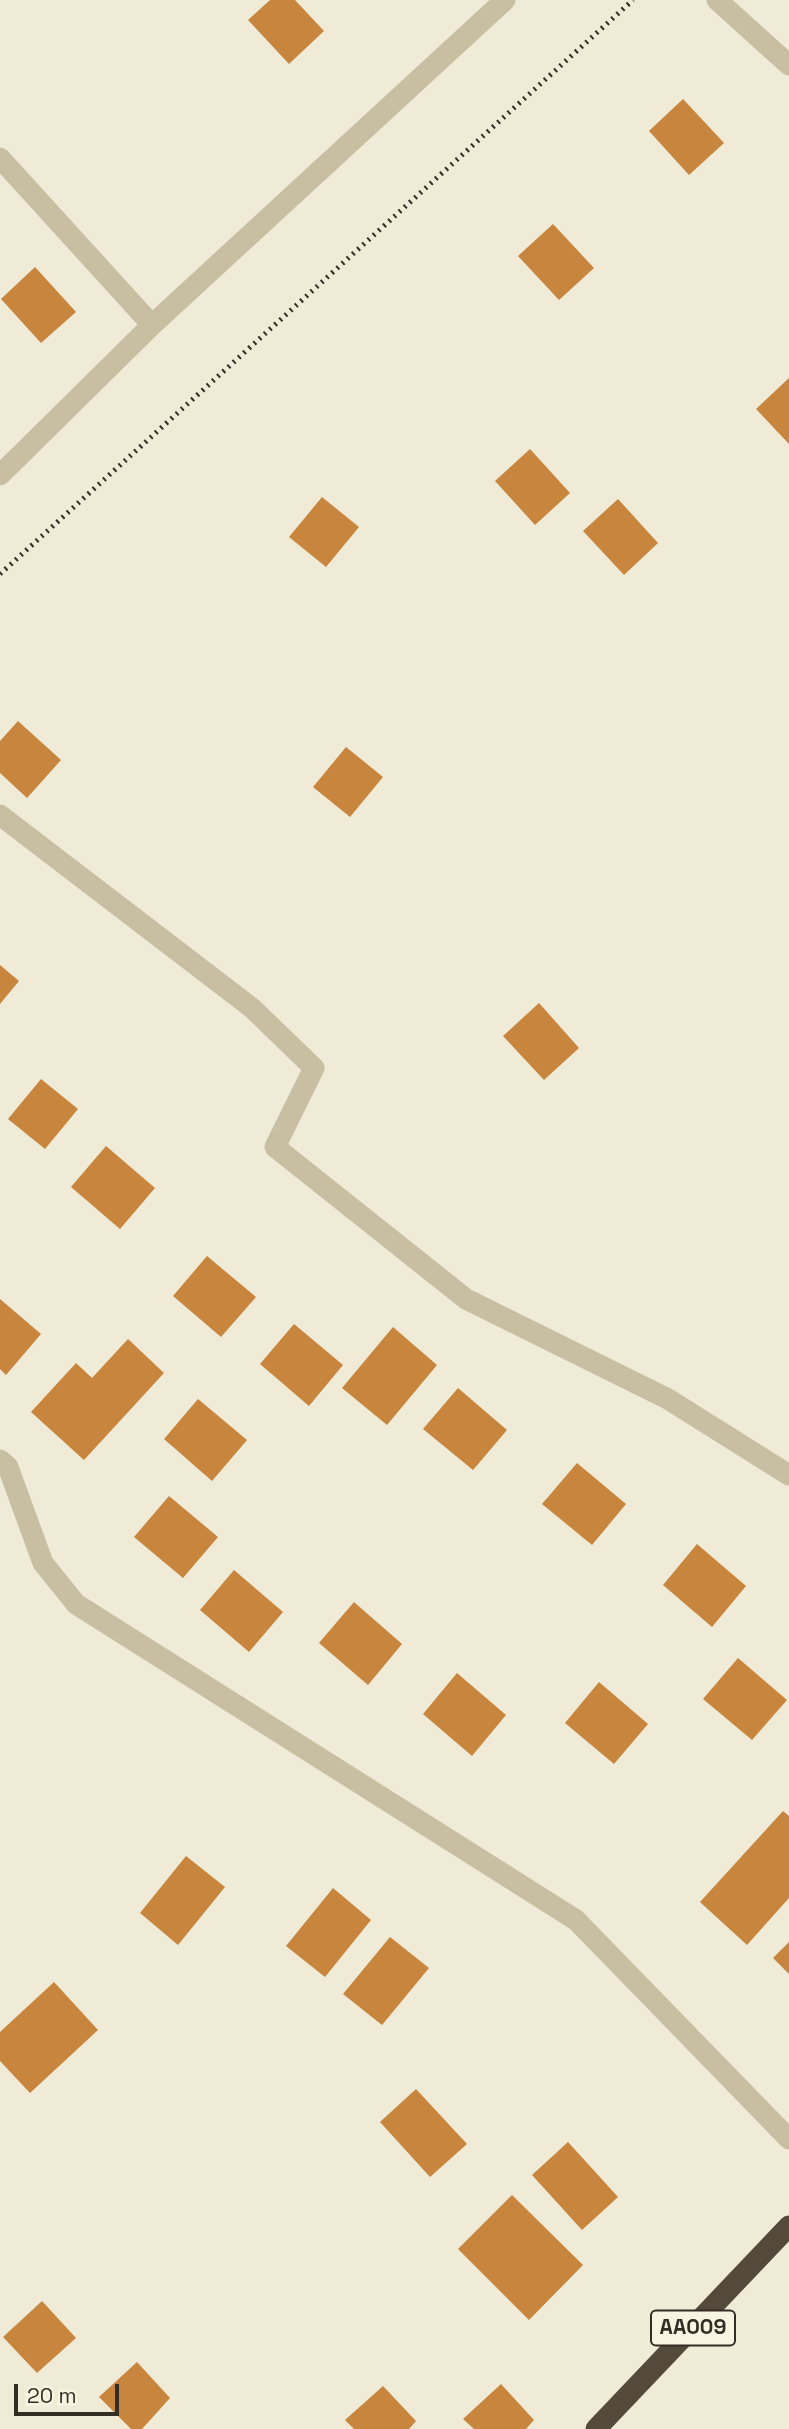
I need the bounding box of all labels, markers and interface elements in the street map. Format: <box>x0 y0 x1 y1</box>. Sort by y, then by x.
road number: AA009 <box>651 2310 735 2346</box>
scale bar <box>18 2370 122 2414</box>
text: 20 m <box>27 2382 77 2409</box>

